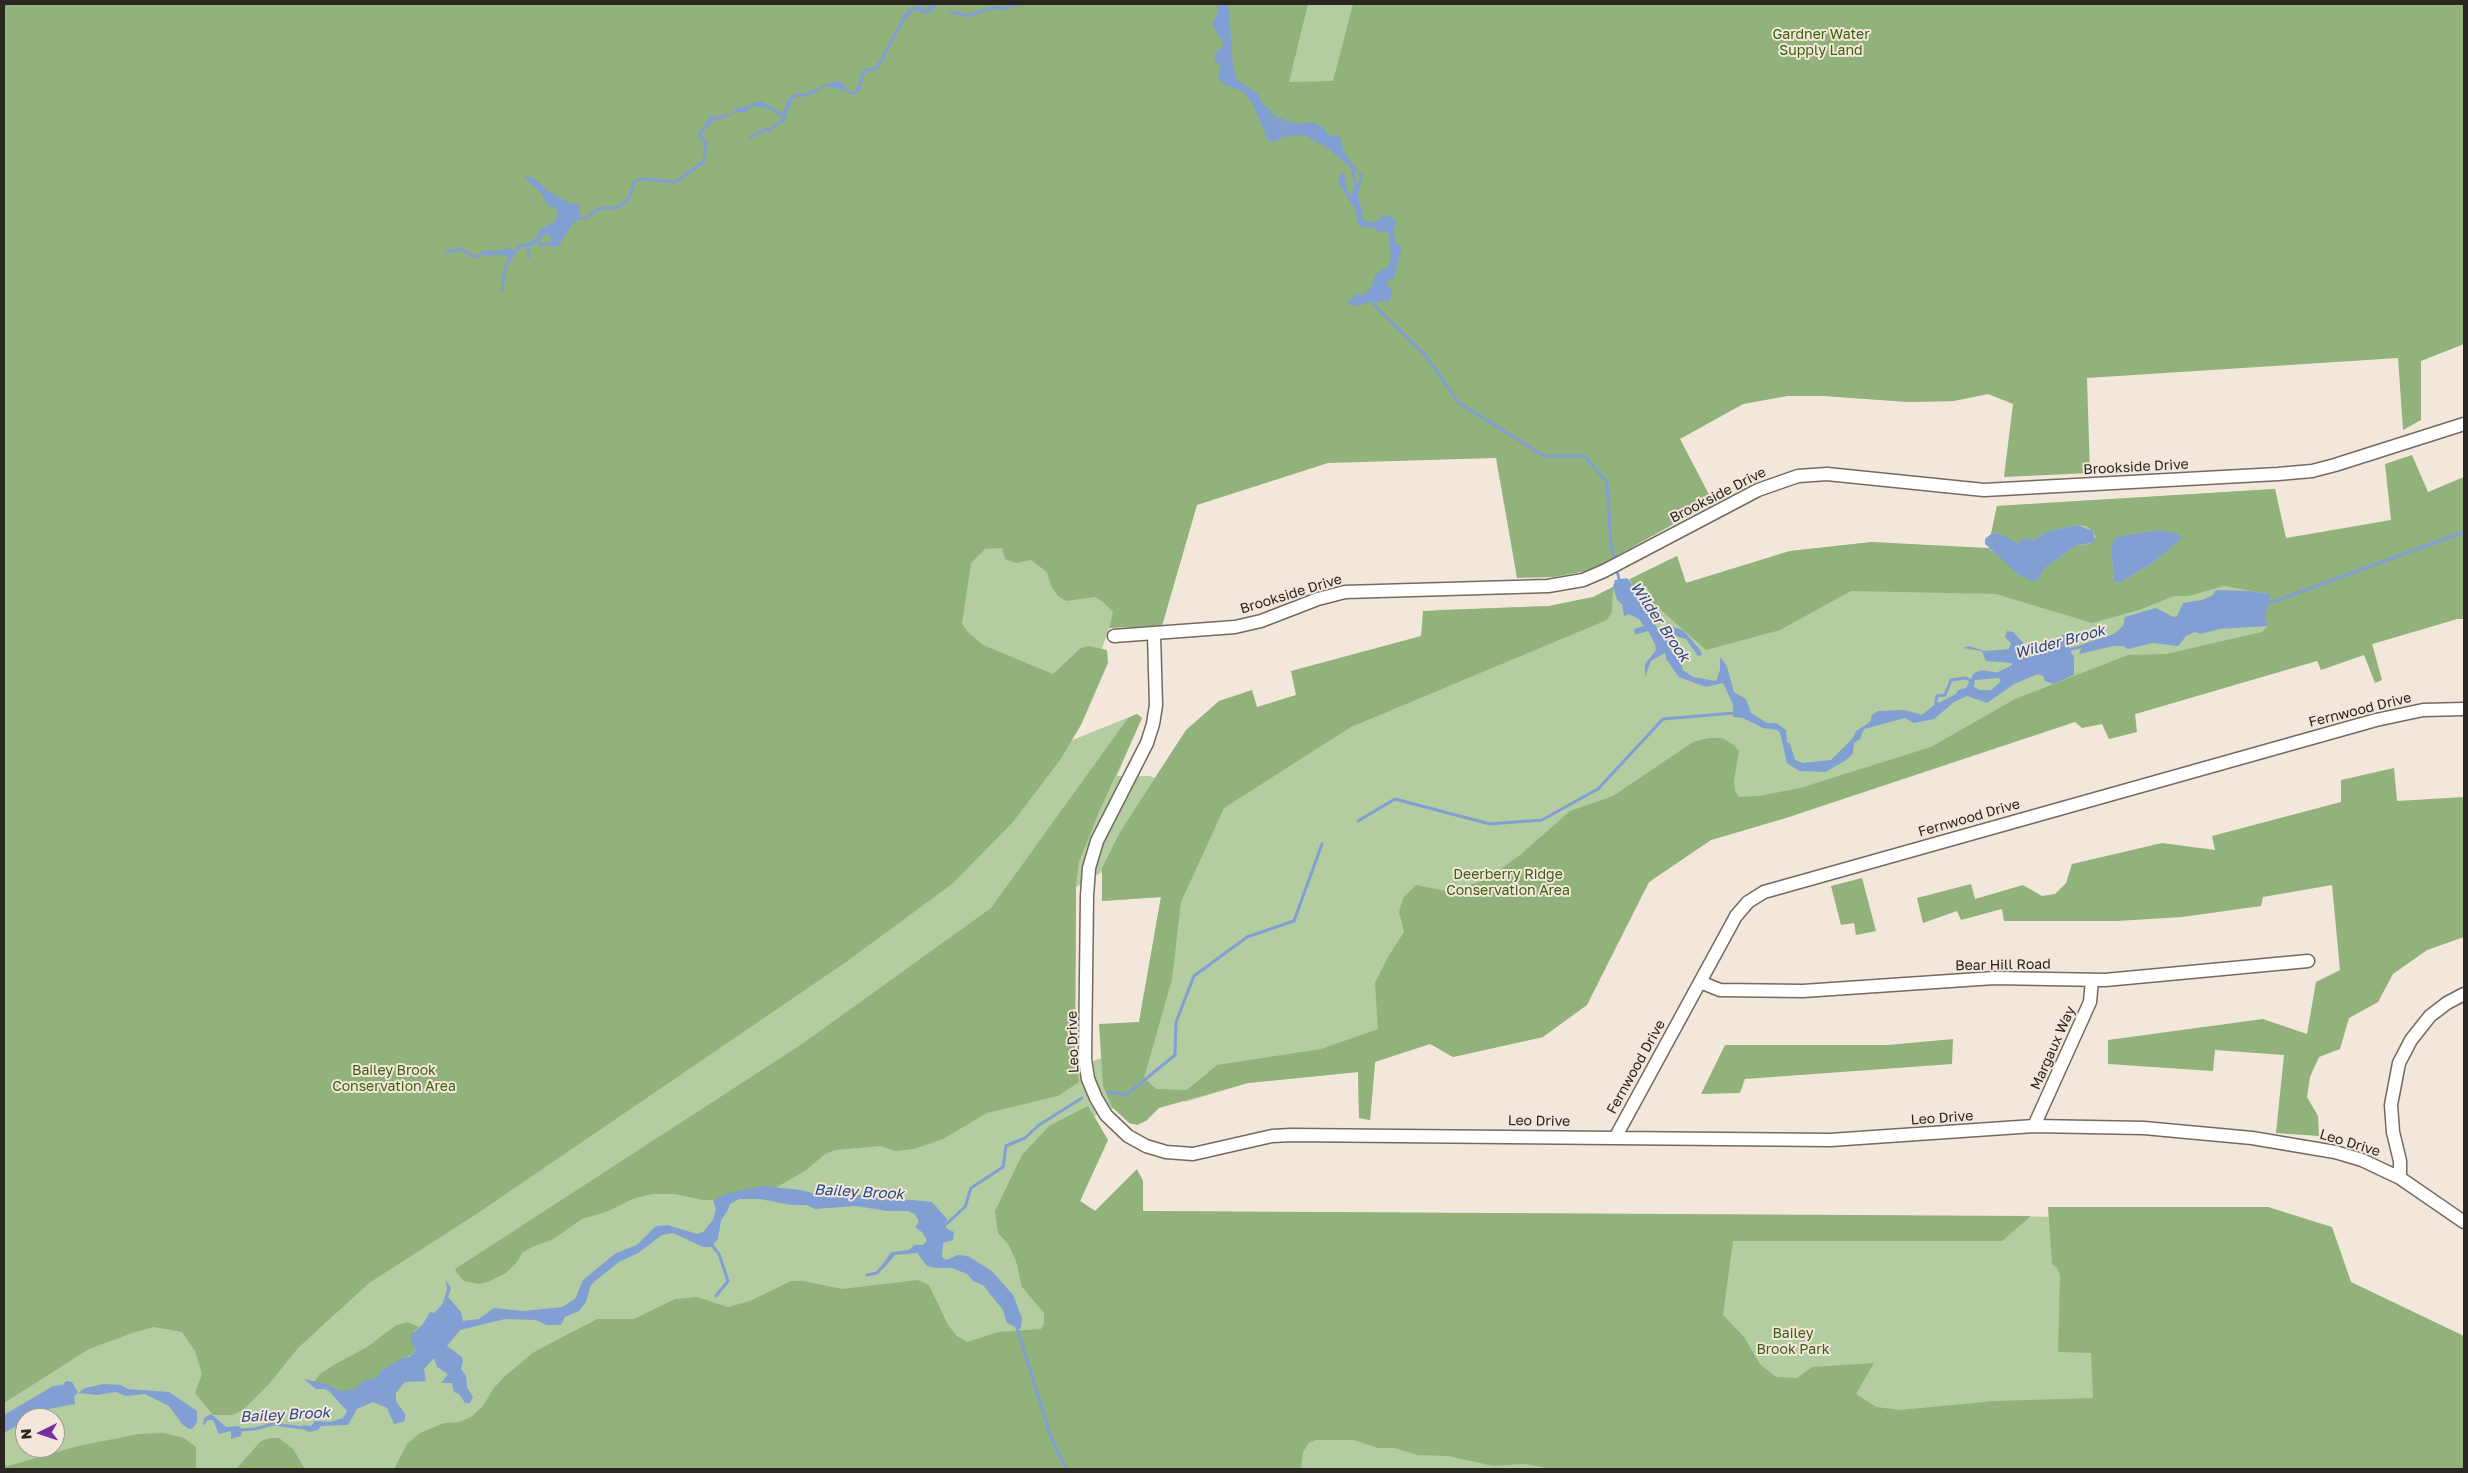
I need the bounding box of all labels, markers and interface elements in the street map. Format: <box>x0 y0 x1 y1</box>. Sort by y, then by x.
park label: Gardner Water Supply Land <box>1772 27 1870 59</box>
street label: Brookside Drive <box>2083 456 2189 478</box>
street label: Brookside Drive <box>1667 464 1769 526</box>
street label: Brookside Drive <box>1238 571 1344 617</box>
water label: Wilder Brook <box>1627 578 1693 666</box>
water label: Wilder Brook <box>2013 621 2107 663</box>
street label: Fernwood Drive <box>2307 689 2413 731</box>
street label: Fernwood Drive <box>1916 795 2022 841</box>
park label: Deerberry Ridge Conservation Area <box>1446 867 1570 900</box>
street label: Bear Hill Road <box>1955 956 2051 974</box>
street label: Margaux Way <box>2027 1004 2079 1092</box>
street label: Leo Drive <box>1064 1010 1082 1074</box>
street label: Fernwood Drive <box>1603 1017 1669 1117</box>
park label: Bailey Brook Conservation Area <box>332 1063 456 1096</box>
street label: Leo Drive <box>1910 1107 1974 1129</box>
street label: Leo Drive <box>1508 1112 1570 1130</box>
street label: Leo Drive <box>2318 1126 2382 1160</box>
water label: Bailey Brook <box>814 1181 904 1203</box>
park label: Bailey Brook Park <box>1756 1326 1830 1358</box>
water label: Bailey Brook <box>240 1404 330 1426</box>
north arrow <box>15 1408 65 1458</box>
text: N <box>17 1428 34 1440</box>

